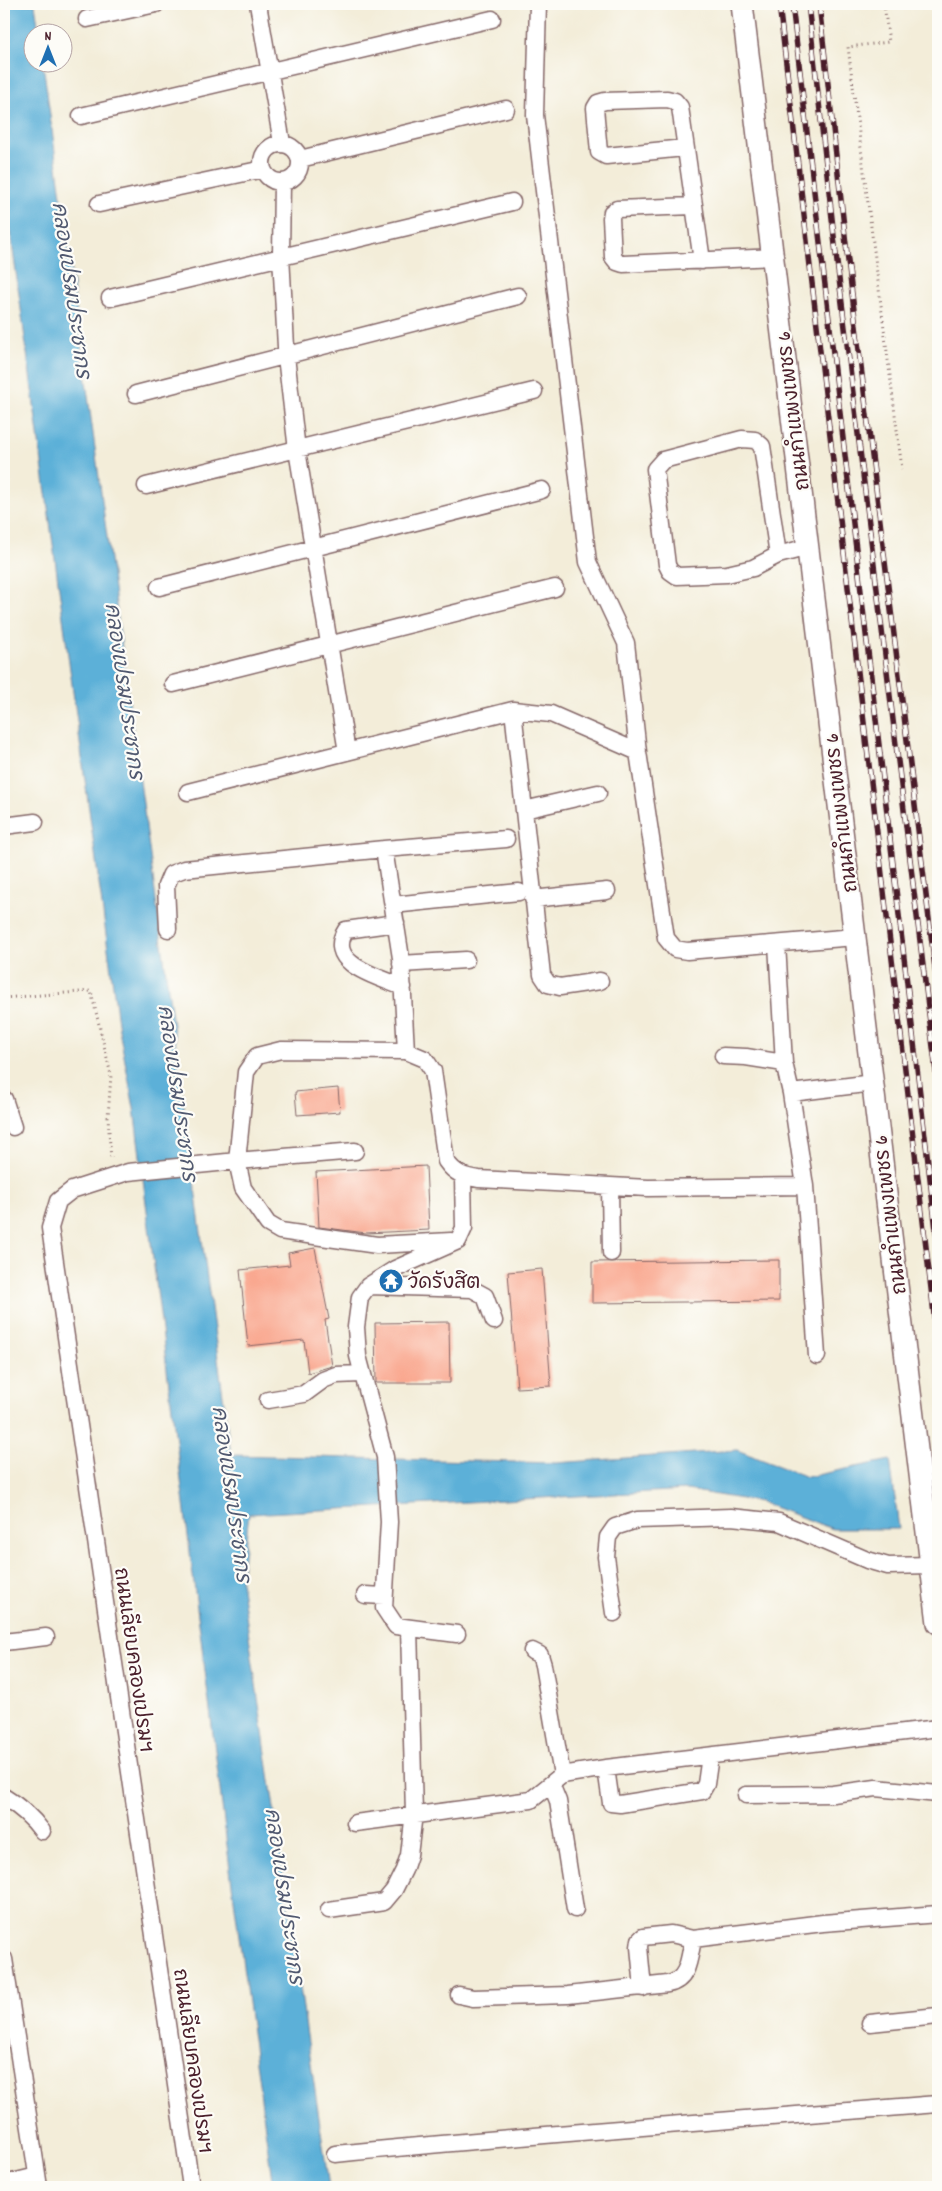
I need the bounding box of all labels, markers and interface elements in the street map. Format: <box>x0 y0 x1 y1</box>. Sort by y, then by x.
north arrow <box>22 22 72 72</box>
text: N <box>45 27 52 47</box>
water label: คลองเปรมประชากร <box>42 200 97 382</box>
street label: ถนนกำแพงเพชร 6 <box>769 329 819 492</box>
water label: คลองเปรมประชากร <box>95 601 150 783</box>
street label: ถนนกำแพงเพชร 6 <box>817 731 867 894</box>
water label: คลองเปรมประชากร <box>148 1003 203 1185</box>
street label: ถนนกำแพงเพชร 6 <box>866 1133 916 1296</box>
temple icon: วัดรังสิต <box>378 1268 404 1294</box>
place label: วัดรังสิต <box>408 1269 481 1298</box>
water label: คลองเปรมประชากร <box>202 1404 257 1586</box>
street label: ถนนเลียบคลองเปรมฯ <box>105 1566 160 1755</box>
water label: คลองเปรมประชากร <box>255 1806 310 1988</box>
street label: ถนนเลียบคลองเปรมฯ <box>164 1967 219 2156</box>

